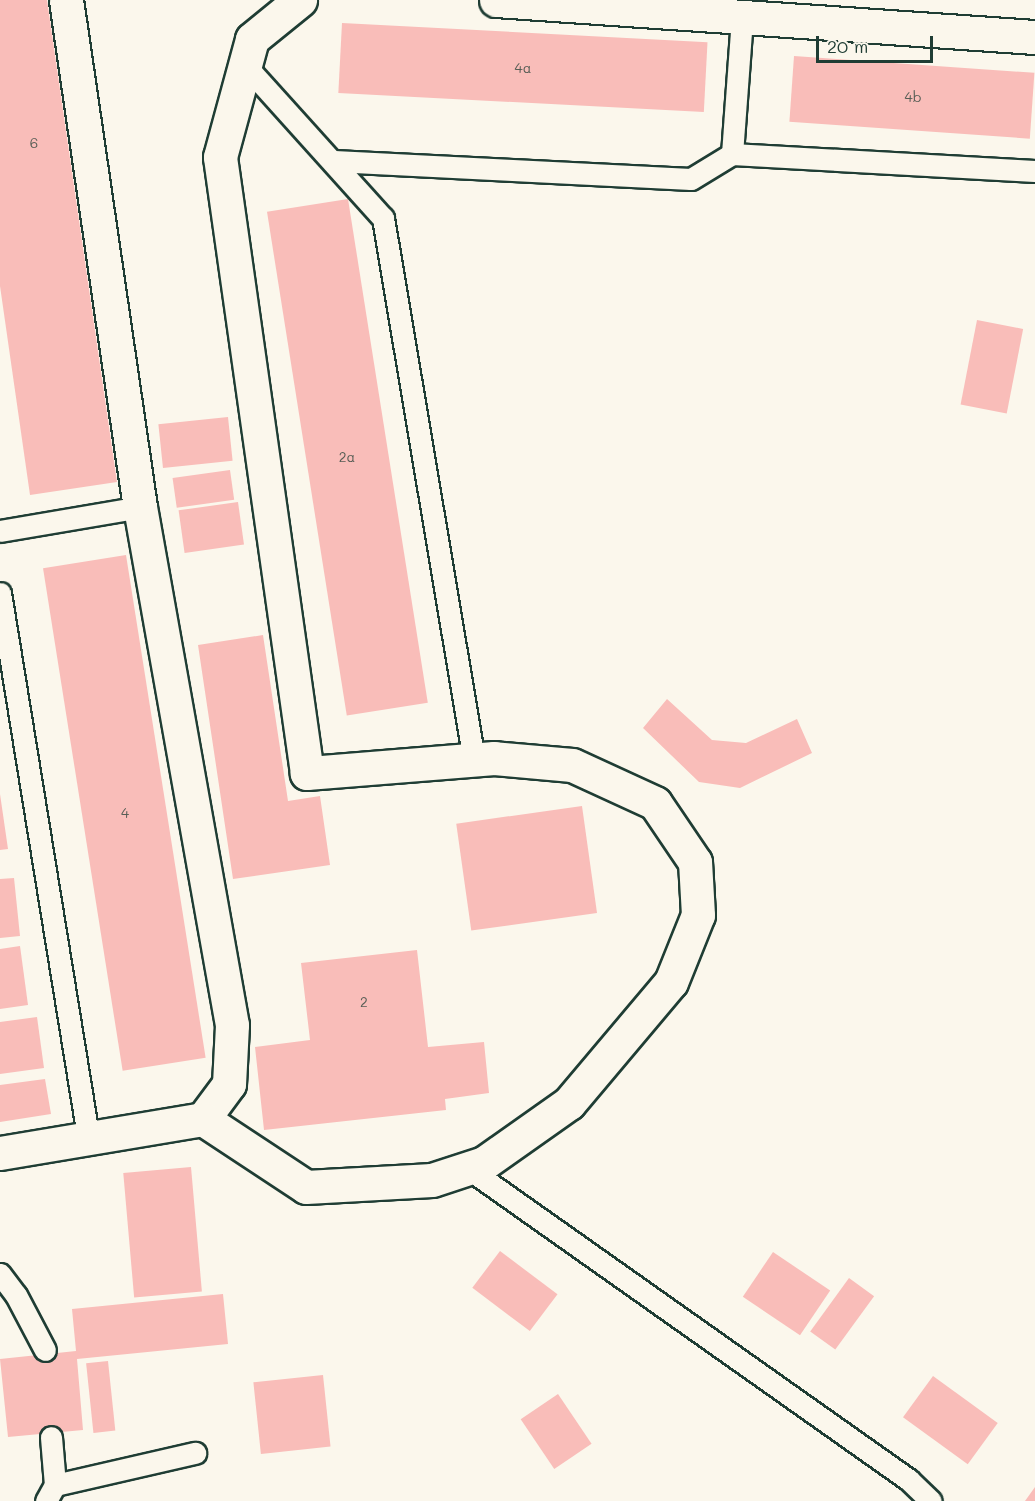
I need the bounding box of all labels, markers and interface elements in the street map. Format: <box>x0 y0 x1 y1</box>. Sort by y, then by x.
scale bar <box>819 24 936 62</box>
text: 20 m <box>827 34 868 58</box>
house number: 4a <box>515 60 531 76</box>
house number: 4b <box>904 89 922 105</box>
house number: 6 <box>30 135 38 151</box>
house number: 2a <box>339 449 355 465</box>
house number: 4 <box>121 805 129 821</box>
house number: 2 <box>360 994 368 1010</box>

